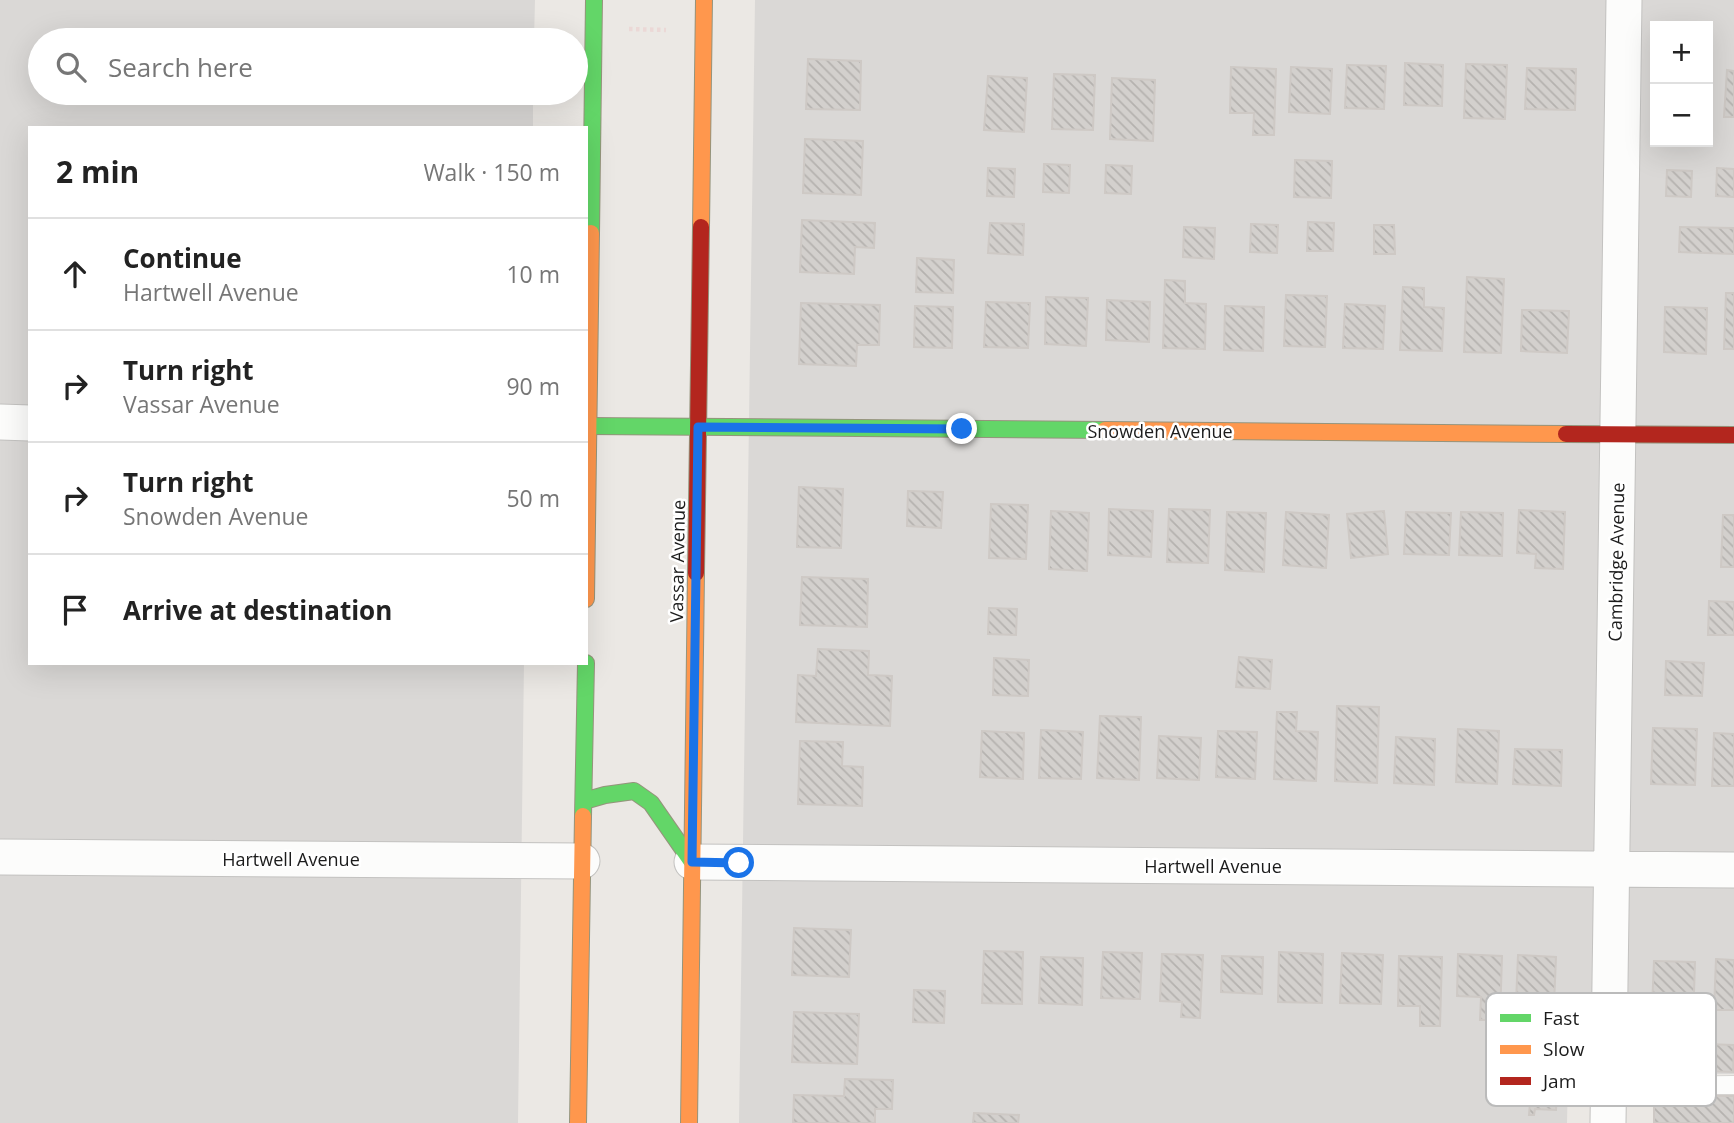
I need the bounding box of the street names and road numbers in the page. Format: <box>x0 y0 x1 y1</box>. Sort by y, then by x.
street label: Snowden Avenue <box>1087 419 1233 443</box>
street label: Cambridge Avenue <box>1603 482 1629 642</box>
street label: Vassar Avenue <box>664 500 690 622</box>
street label: Hartwell Avenue <box>222 847 360 871</box>
street label: Hartwell Avenue <box>1144 854 1282 878</box>

